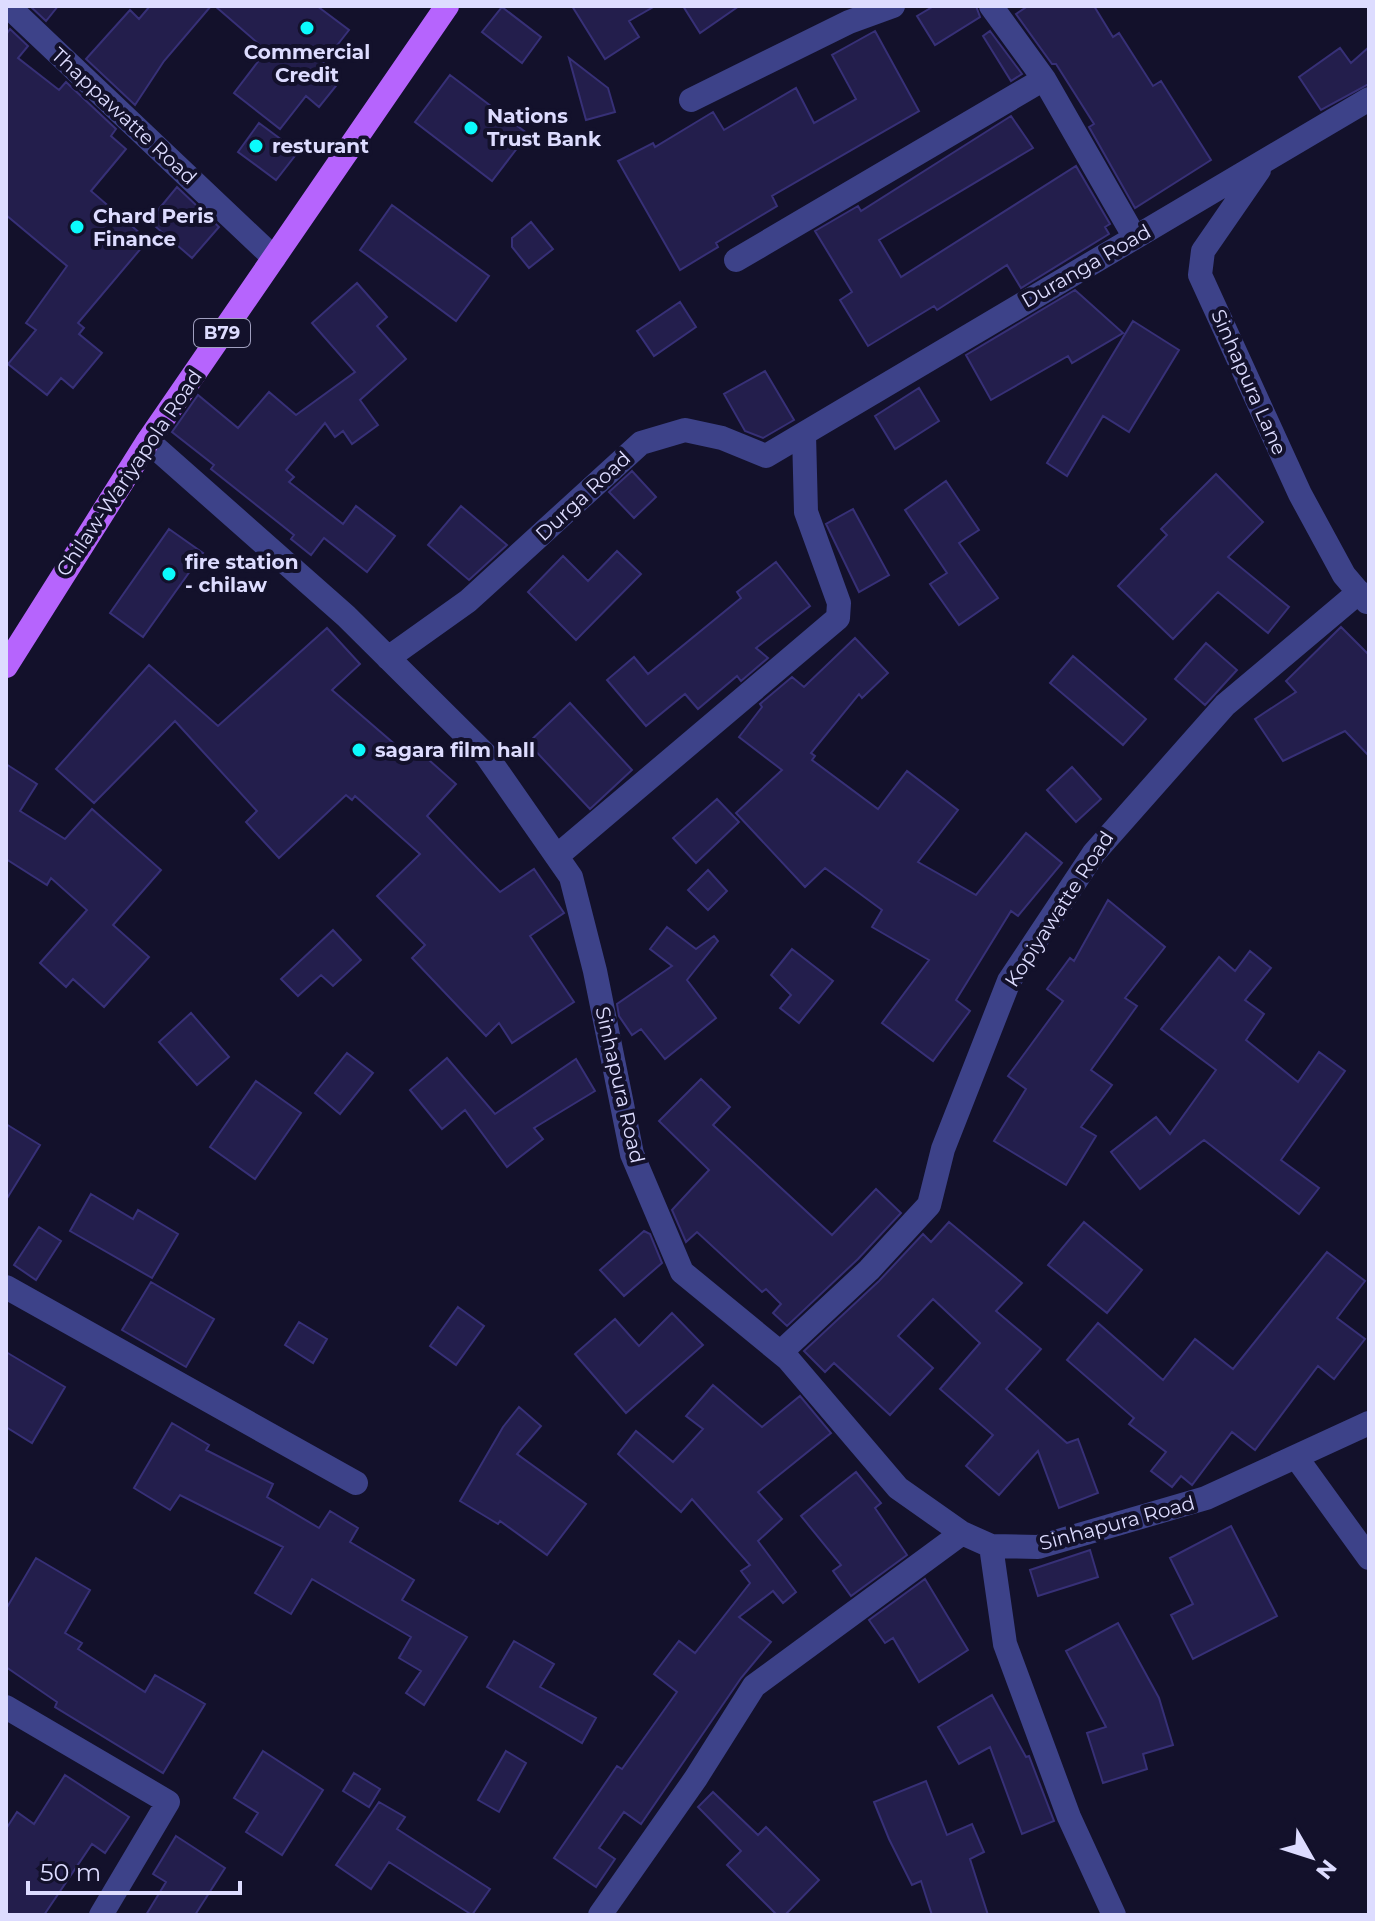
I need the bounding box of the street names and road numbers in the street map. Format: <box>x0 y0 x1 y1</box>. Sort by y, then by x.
street label: Thappawatte Road <box>46 43 202 189</box>
street label: Duranga Road <box>1017 219 1155 313</box>
street label: Sinhapura Lane <box>1206 305 1292 459</box>
road number: B79 <box>194 319 250 347</box>
street label: Chilaw-Wariyapola Road <box>51 365 207 581</box>
street label: Durga Road <box>531 446 635 546</box>
street label: Kopiyawatte Road <box>1000 826 1118 992</box>
street label: Sinhapura Road <box>590 1004 650 1166</box>
street label: Sinhapura Road <box>1037 1491 1197 1555</box>

